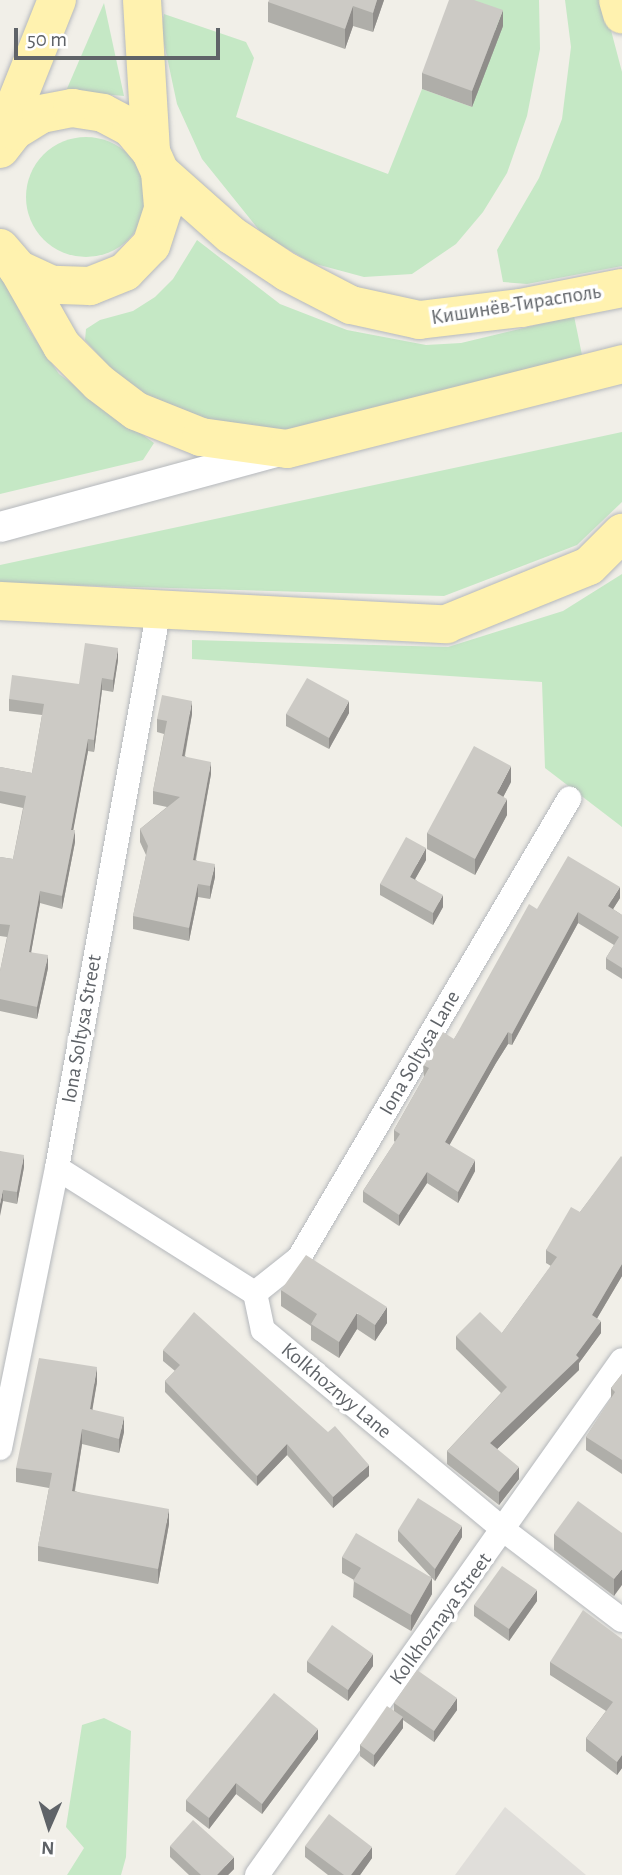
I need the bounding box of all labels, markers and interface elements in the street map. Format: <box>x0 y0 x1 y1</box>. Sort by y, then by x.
scale bar <box>18 14 224 58</box>
text: 50 m <box>27 29 67 50</box>
street label: Кишинёв-Тирасполь <box>429 279 603 331</box>
street label: Iona Soltysa Street <box>57 953 107 1105</box>
street label: Iona Soltysa Lane <box>374 986 466 1120</box>
street label: Kolkhoznyy Lane <box>276 1338 396 1444</box>
street label: Kolkhoznaya Street <box>385 1548 497 1690</box>
north arrow <box>14 1791 84 1861</box>
text: N <box>41 1838 55 1857</box>

